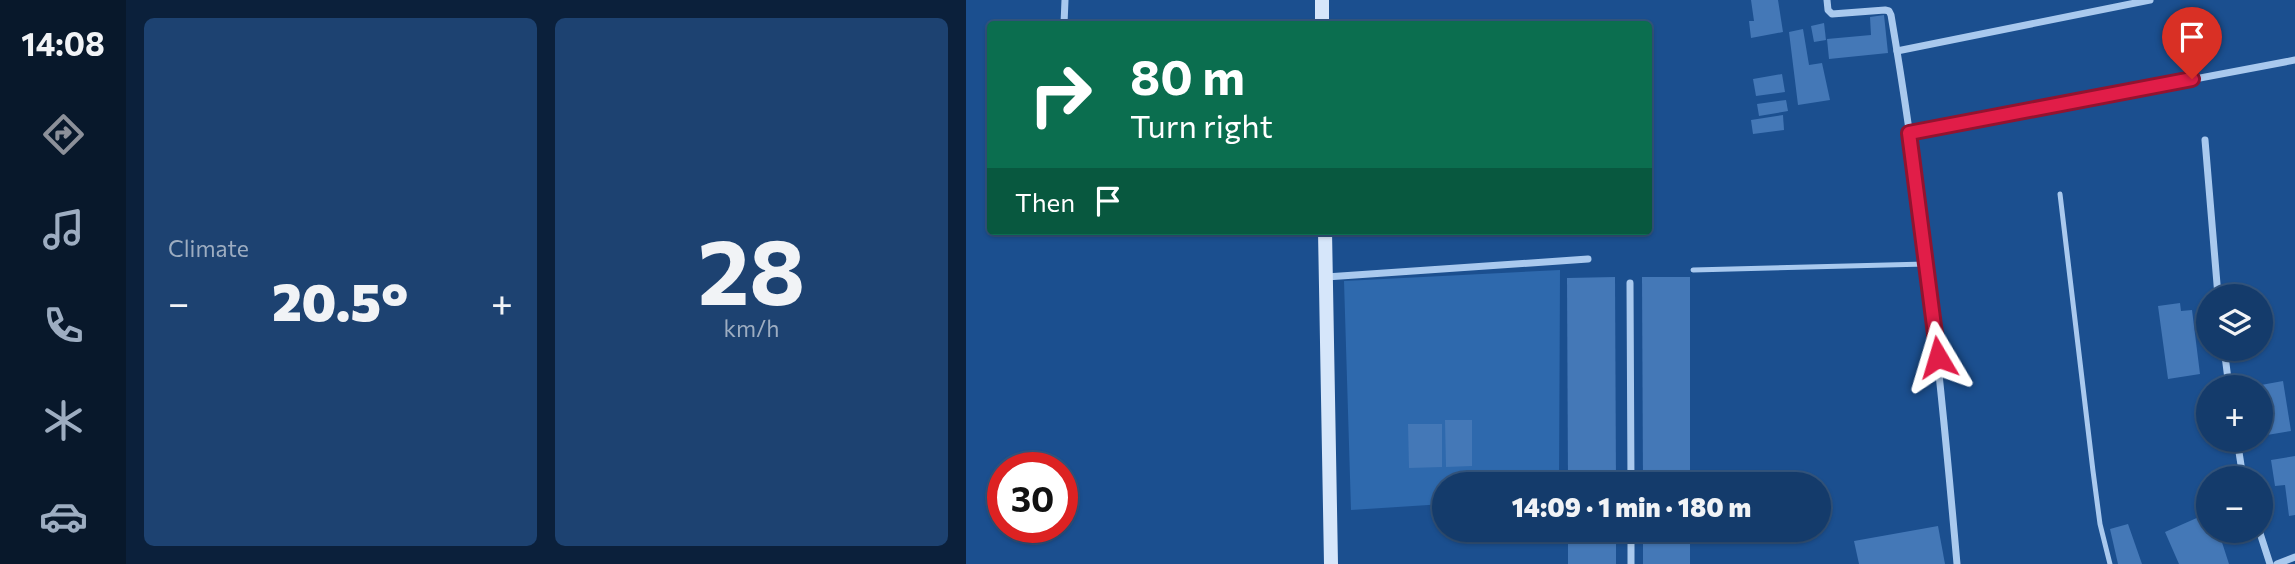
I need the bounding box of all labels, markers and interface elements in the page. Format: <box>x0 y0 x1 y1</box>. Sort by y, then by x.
pin <box>2162 7 2222 79</box>
icon: arrive <box>2173 18 2211 56</box>
text: 14:08 <box>21 23 105 63</box>
text: 80 m <box>1130 45 1245 105</box>
icon: right <box>1015 49 1106 140</box>
text: Turn right <box>1130 105 1273 145</box>
icon: directions <box>39 110 88 159</box>
icon: arrive <box>1089 182 1127 220</box>
text: Then <box>1015 186 1075 217</box>
icon: music <box>39 205 88 254</box>
text: 28 <box>698 212 805 324</box>
text: Climate <box>168 234 249 262</box>
text: 20.5° <box>272 268 408 332</box>
text: − <box>168 278 190 325</box>
text: + <box>491 278 513 325</box>
map controls <box>2196 284 2273 543</box>
button: layers <box>2196 284 2273 361</box>
icon: phone <box>39 301 88 350</box>
text: km/h <box>724 314 779 342</box>
position arrow <box>1901 320 1975 394</box>
button: + <box>2196 375 2273 452</box>
icon: climate <box>39 396 88 445</box>
speed limit sign: 30 <box>987 452 1078 543</box>
button: − <box>2196 466 2273 543</box>
text: 14:09 · 1 min · 180 m <box>1512 491 1751 522</box>
icon: car <box>39 492 88 541</box>

